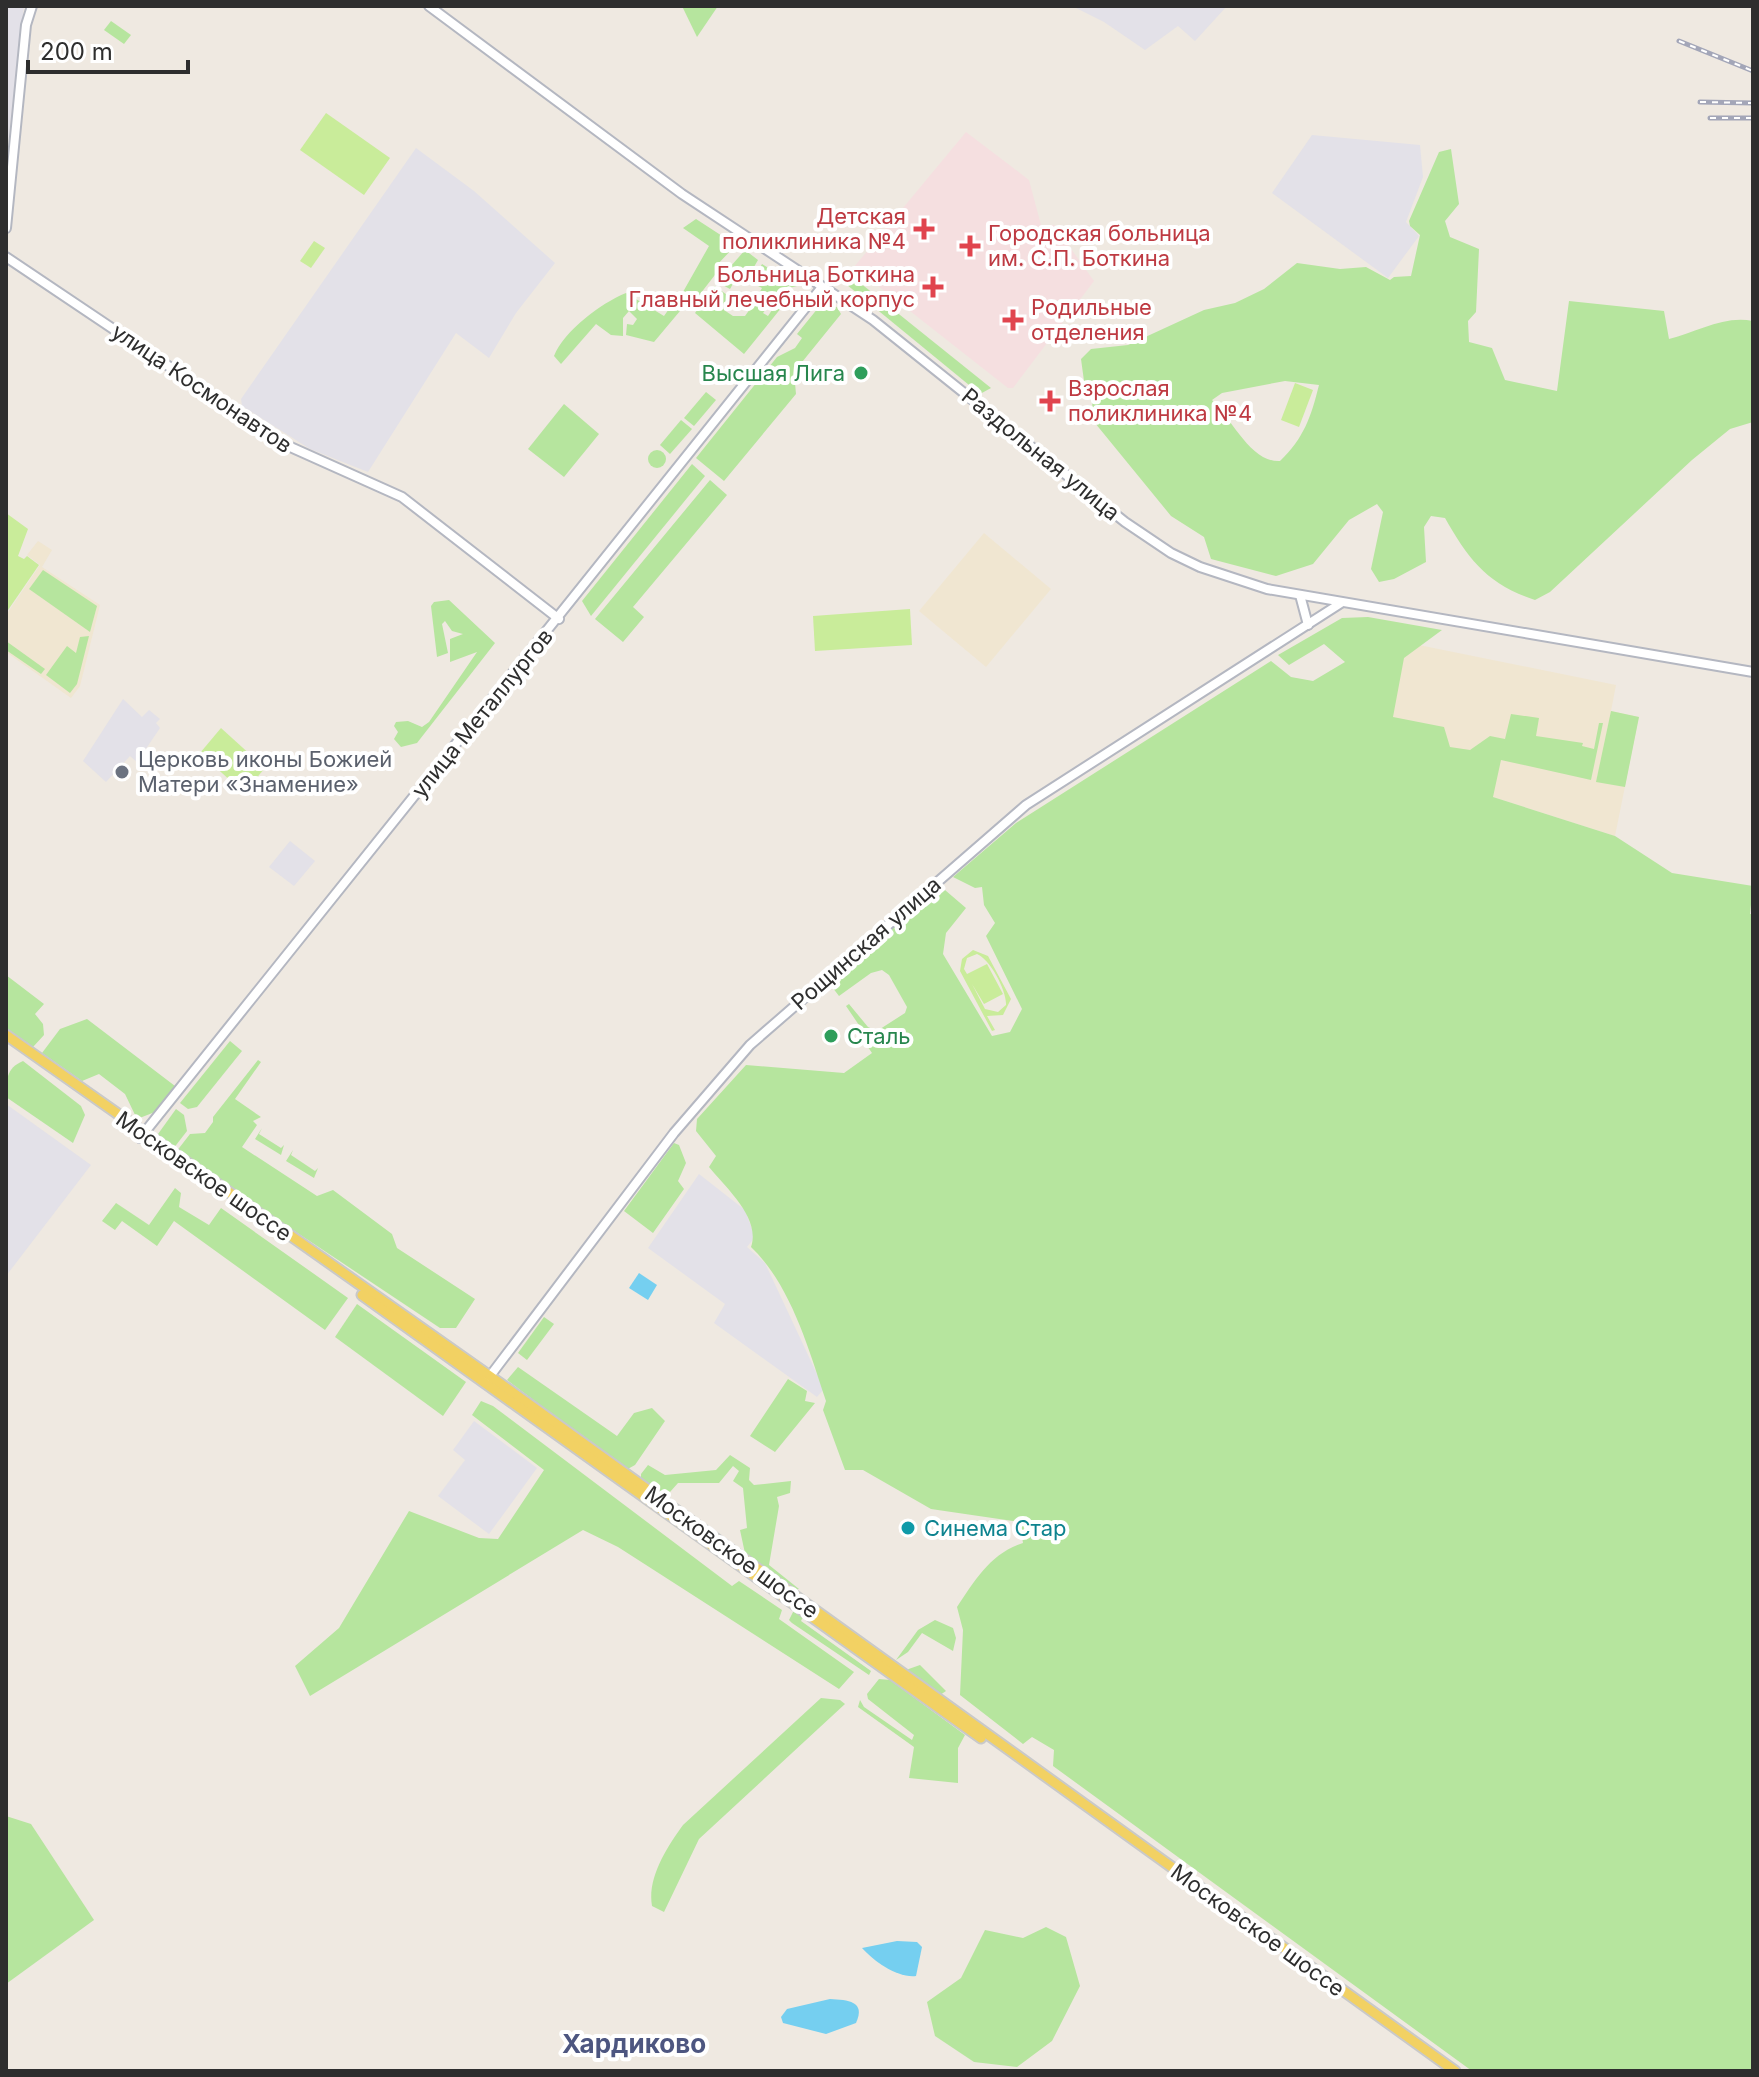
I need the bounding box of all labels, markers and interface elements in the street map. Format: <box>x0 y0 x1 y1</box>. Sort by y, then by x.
scale bar <box>28 24 188 74</box>
text: 200 m <box>40 37 113 66</box>
place label: Детская поликлиника №4 <box>722 203 906 254</box>
marker: Детская поликлиника №4 <box>913 218 935 240</box>
place label: Городская больница им. С.П. Боткина <box>988 220 1211 271</box>
marker: Городская больница им. С.П. Боткина <box>959 235 981 257</box>
place label: Больница Боткина Главный лечебный корпус <box>629 261 915 312</box>
marker: Больница Боткина Главный лечебный корпус <box>922 276 944 298</box>
place label: Родильные отделения <box>1031 294 1152 345</box>
marker: Родильные отделения <box>1002 309 1024 331</box>
street label: улица Космонавтов <box>107 318 297 458</box>
place label: Высшая Лига <box>702 360 845 386</box>
marker: Высшая Лига <box>852 364 870 382</box>
place label: Взрослая поликлиника №4 <box>1068 375 1252 426</box>
street label: Раздольная улица <box>957 382 1125 526</box>
marker: Взрослая поликлиника №4 <box>1039 390 1061 412</box>
street label: улица Металлургов <box>406 623 558 803</box>
place label: Церковь иконы Божией Матери «Знамение» <box>138 746 392 797</box>
marker: Церковь иконы Божией Матери «Знамение» <box>113 763 131 781</box>
street label: Рощинская улица <box>786 871 946 1015</box>
place label: Сталь <box>847 1023 911 1049</box>
marker: Сталь <box>822 1027 840 1045</box>
street label: Московское шоссе <box>111 1106 297 1246</box>
street label: Московское шоссе <box>640 1480 824 1624</box>
place label: Синема Стар <box>924 1515 1067 1541</box>
marker: Синема Стар <box>899 1519 917 1537</box>
street label: Московское шоссе <box>1166 1858 1350 2002</box>
district label: Хардиково <box>562 2028 706 2059</box>

